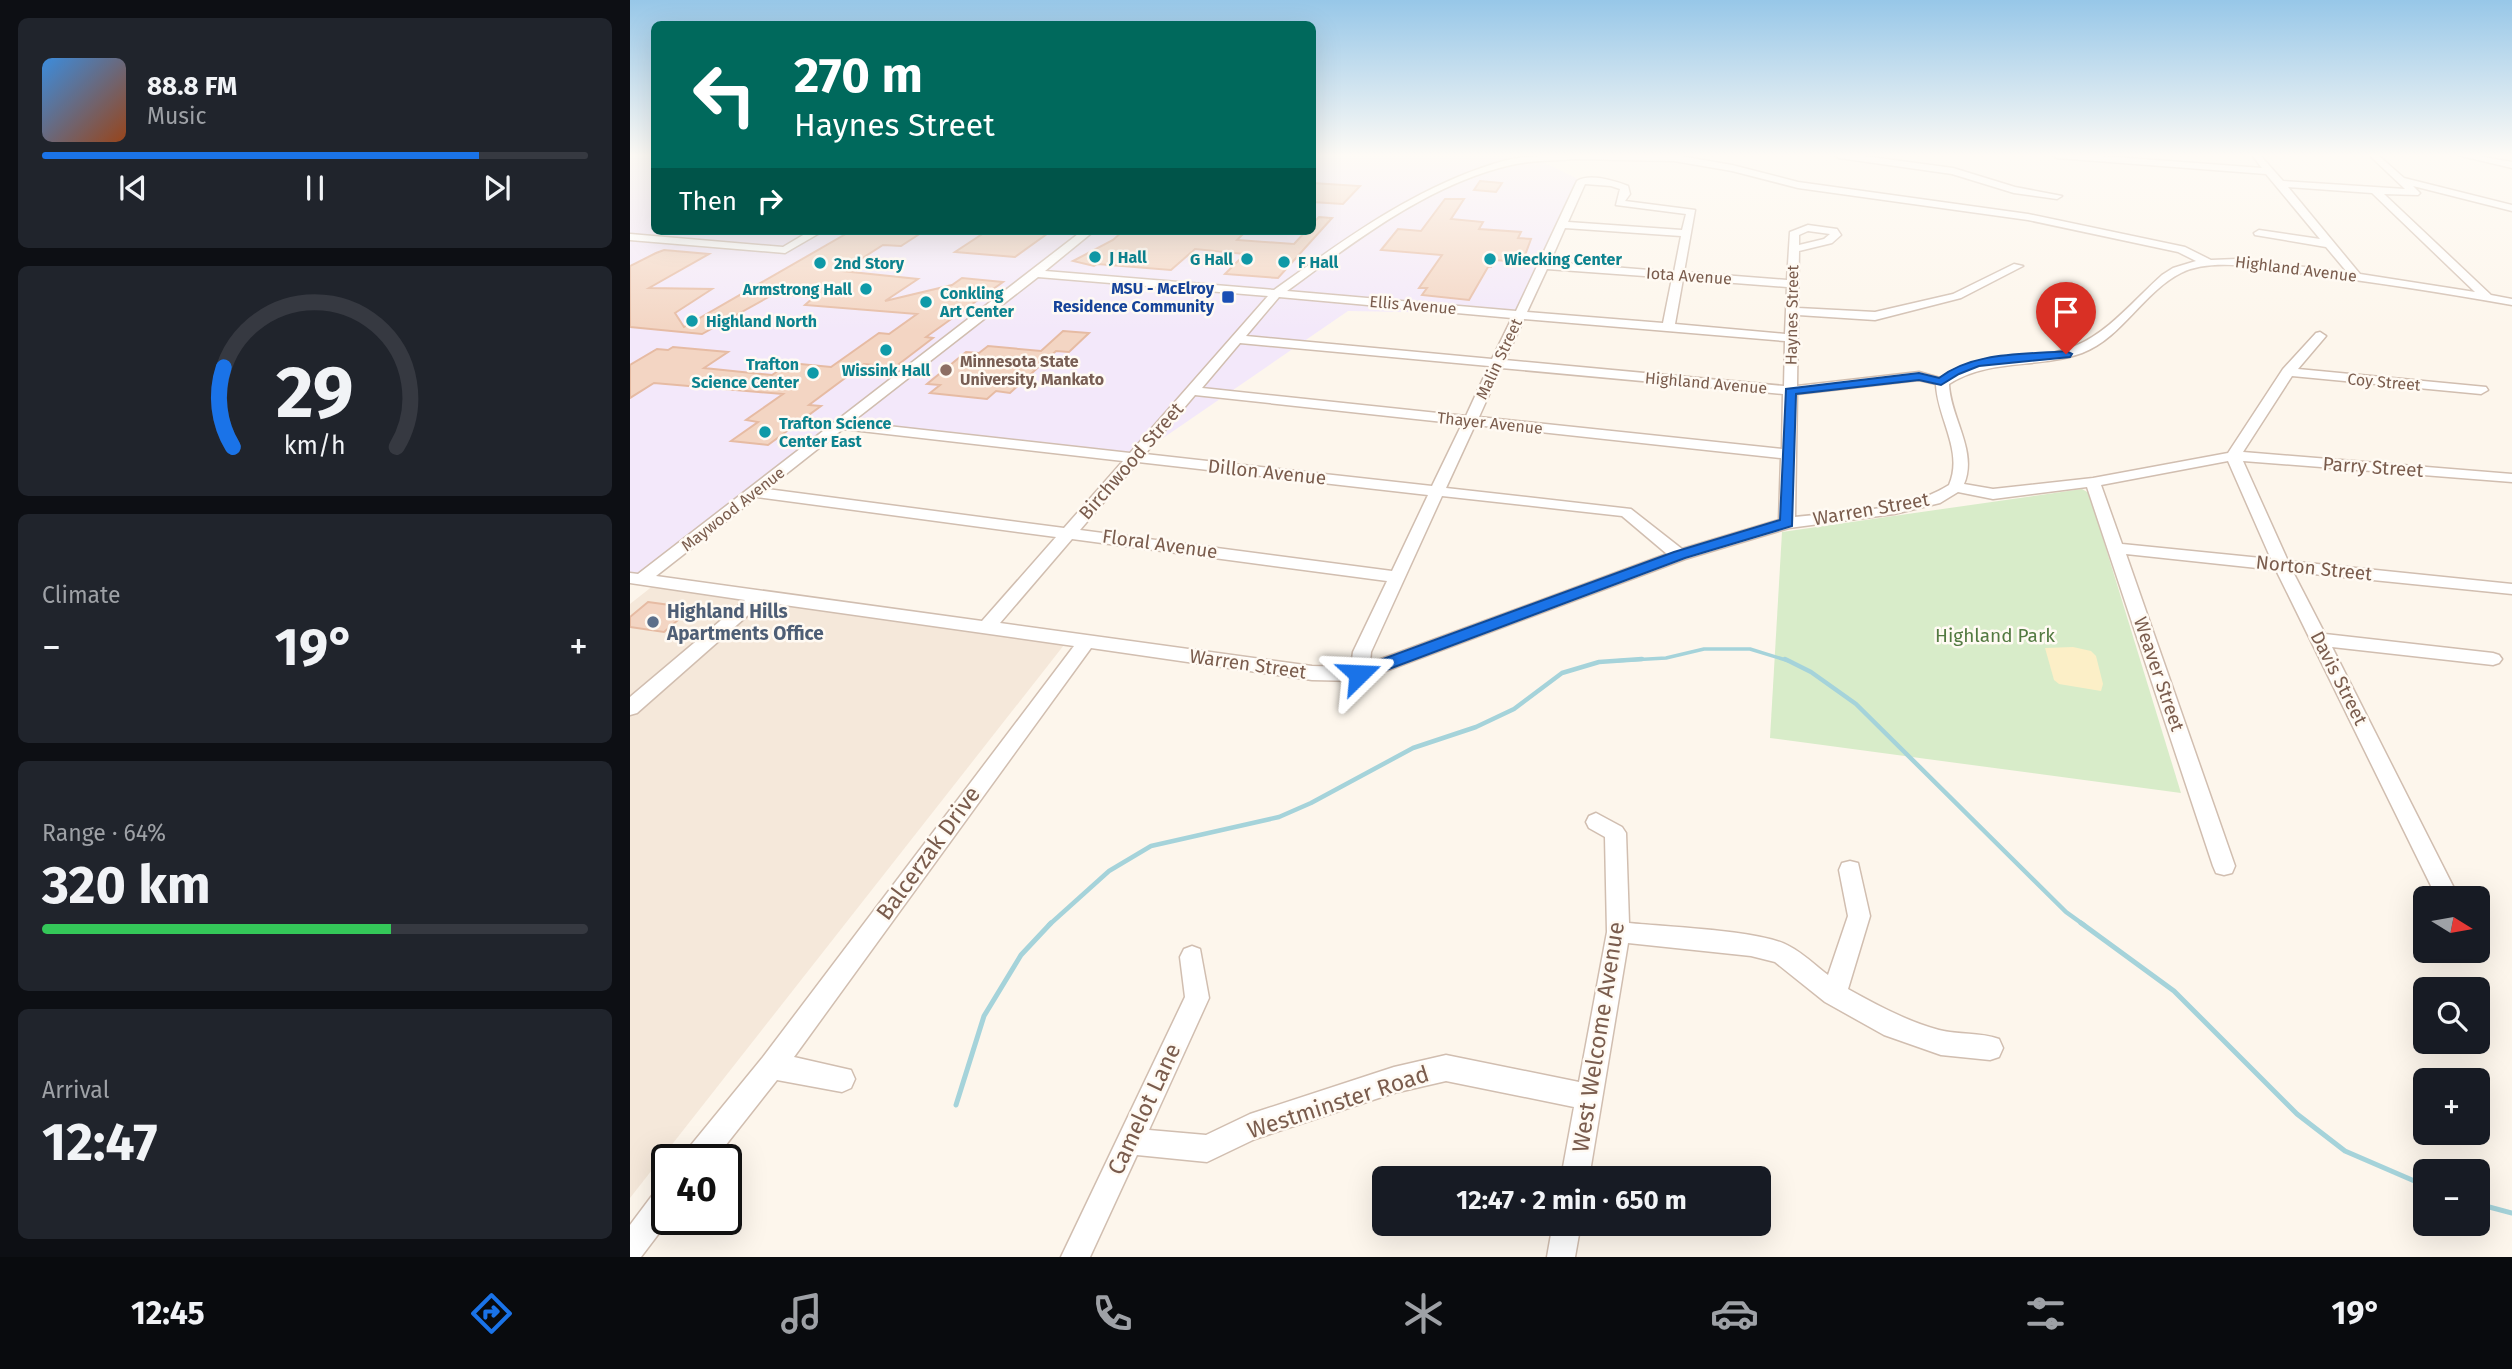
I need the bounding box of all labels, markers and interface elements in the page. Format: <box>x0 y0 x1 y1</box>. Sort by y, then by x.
text: 270 m <box>794 46 923 105</box>
icon: left <box>679 49 770 140</box>
text: 88.8 FM <box>147 71 237 102</box>
text: Music <box>147 102 207 130</box>
text: Haynes Street <box>794 106 995 144</box>
icon: previous <box>114 169 152 207</box>
icon: pause <box>296 169 334 207</box>
icon: next <box>478 169 516 207</box>
icon: right <box>751 182 789 220</box>
text: Then <box>679 186 737 217</box>
place label: J Hall <box>1108 248 1147 267</box>
marker: J Hall <box>1087 249 1103 265</box>
place label: G Hall <box>1190 250 1233 269</box>
place label: Wiecking Center <box>1504 250 1622 269</box>
marker: G Hall <box>1239 251 1255 267</box>
marker: Wiecking Center <box>1482 251 1498 267</box>
street label: Highland Avenue <box>2234 252 2358 286</box>
place label: F Hall <box>1298 253 1339 272</box>
place label: 2nd Story <box>834 254 905 273</box>
marker: F Hall <box>1276 254 1292 270</box>
marker: 2nd Story <box>812 255 828 271</box>
street label: Iota Avenue <box>1646 264 1732 288</box>
street label: Haynes Street <box>1782 264 1802 365</box>
place label: MSU - McElroy Residence Community <box>1053 279 1215 316</box>
place label: Armstrong Hall <box>742 280 852 299</box>
marker: Armstrong Hall <box>858 281 874 297</box>
pin <box>2036 282 2096 354</box>
place label: Conkling Art Center <box>939 284 1014 321</box>
marker: MSU - McElroy Residence Community <box>1220 289 1236 305</box>
street label: Ellis Avenue <box>1369 292 1457 318</box>
icon: arrive <box>2047 293 2085 331</box>
marker: Conkling Art Center <box>918 294 934 310</box>
place label: Highland North <box>706 312 817 331</box>
marker: Highland North <box>684 313 700 329</box>
street label: Malin Street <box>1472 315 1526 403</box>
marker: Wissink Hall <box>878 342 894 358</box>
text: 29 <box>276 349 354 436</box>
place label: Minnesota State University, Mankato <box>960 352 1104 389</box>
place label: Trafton Science Center <box>692 355 800 392</box>
place label: Wissink Hall <box>842 361 931 380</box>
marker: Minnesota State University, Mankato <box>938 362 954 378</box>
marker: Trafton Science Center <box>805 365 821 381</box>
street label: Highland Avenue <box>1644 368 1768 398</box>
street label: Coy Street <box>2347 369 2422 395</box>
street label: Birchwood Street <box>1074 398 1188 524</box>
street label: Thayer Avenue <box>1436 408 1544 438</box>
place label: Trafton Science Center East <box>779 414 891 451</box>
marker: Trafton Science Center East <box>757 424 773 440</box>
text: km/h <box>284 430 346 460</box>
street label: Parry Street <box>2322 452 2424 482</box>
street label: Dillon Avenue <box>1207 454 1327 490</box>
street label: Maywood Avenue <box>678 463 788 555</box>
street label: Warren Street <box>1811 487 1931 531</box>
street label: Floral Avenue <box>1101 525 1219 563</box>
street label: Norton Street <box>2255 550 2373 586</box>
text: Climate <box>42 581 121 609</box>
place label: Highland Hills Apartments Office <box>666 600 824 645</box>
marker: Highland Hills Apartments Office <box>645 614 661 630</box>
street label: Weaver Street <box>2129 614 2189 734</box>
text: 19° <box>275 616 355 679</box>
text: − <box>42 624 61 670</box>
text: + <box>569 624 588 670</box>
park label: Highland Park <box>1935 624 2055 647</box>
street label: Davis Street <box>2306 627 2373 729</box>
position arrow <box>1322 637 1396 711</box>
street label: Warren Street <box>1188 644 1308 684</box>
street label: Balcerzak Drive <box>870 781 986 925</box>
text: Range · 64% <box>42 819 166 847</box>
text: 320 km <box>42 854 211 917</box>
north arrow <box>2413 886 2490 962</box>
map controls <box>2413 886 2490 1236</box>
street label: West Welcome Avenue <box>1566 920 1630 1154</box>
button: search <box>2413 977 2490 1054</box>
street label: Camelot Lane <box>1101 1039 1187 1179</box>
street label: Westminster Road <box>1244 1059 1432 1145</box>
button: + <box>2413 1068 2490 1145</box>
text: Arrival <box>42 1076 109 1104</box>
text: 12:47 <box>42 1111 158 1174</box>
speed limit sign: 40 <box>651 1144 742 1235</box>
button: − <box>2413 1159 2490 1236</box>
text: 12:47 · 2 min · 650 m <box>1456 1185 1687 1216</box>
icon: directions <box>467 1289 516 1338</box>
icon: music <box>777 1289 826 1338</box>
icon: phone <box>1088 1289 1137 1338</box>
icon: climate <box>1399 1289 1448 1338</box>
icon: car <box>1710 1289 1759 1338</box>
icon: filters <box>2021 1289 2070 1338</box>
text: 12:45 <box>131 1294 205 1332</box>
text: 19° <box>2332 1294 2381 1332</box>

